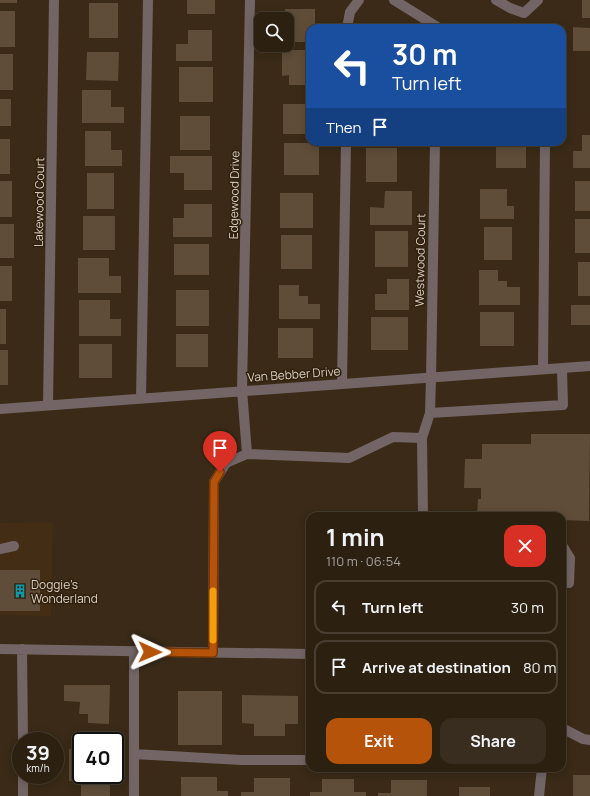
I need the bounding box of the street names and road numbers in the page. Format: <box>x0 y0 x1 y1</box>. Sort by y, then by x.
street label: Edgewood Drive <box>225 151 243 239</box>
street label: Lakewood Court <box>30 157 48 247</box>
street label: Westwood Court <box>411 213 429 307</box>
street label: Van Bebber Drive <box>247 362 341 386</box>

